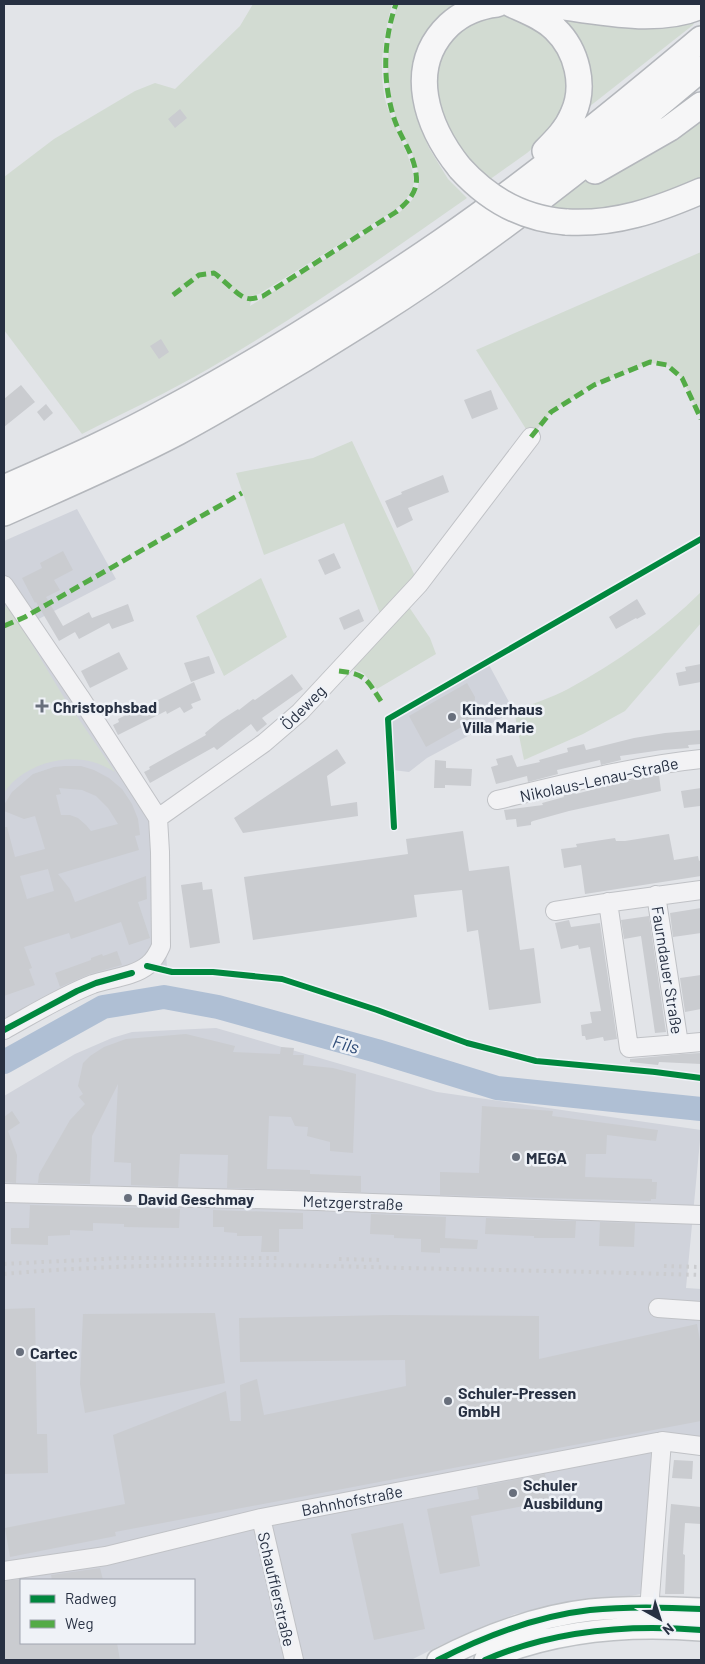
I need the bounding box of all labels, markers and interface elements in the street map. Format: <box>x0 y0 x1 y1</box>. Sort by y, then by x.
street label: Ödeweg <box>277 681 329 733</box>
place label: Christophsbad <box>53 697 157 716</box>
marker: Christophsbad <box>35 699 49 713</box>
place label: Kinderhaus Villa Marie <box>462 699 543 736</box>
marker: Kinderhaus Villa Marie <box>446 711 458 723</box>
street label: Nikolaus-Lenau-Straße <box>518 753 680 805</box>
street label: Faurndauer Straße <box>649 905 687 1035</box>
water label: Fils <box>330 1030 362 1058</box>
place label: MEGA <box>526 1148 567 1167</box>
marker: MEGA <box>510 1151 522 1163</box>
place label: David Geschmay <box>138 1189 254 1208</box>
street label: Metzgerstraße <box>302 1191 404 1213</box>
marker: David Geschmay <box>122 1192 134 1204</box>
place label: Cartec <box>30 1343 78 1362</box>
marker: Cartec <box>14 1346 26 1358</box>
place label: Schuler-Pressen GmbH <box>458 1383 576 1420</box>
marker: Schuler-Pressen GmbH <box>442 1395 454 1407</box>
place label: Schuler Ausbildung <box>523 1475 603 1512</box>
street label: Bahnhofstraße <box>300 1481 404 1519</box>
marker: Schuler Ausbildung <box>507 1487 519 1499</box>
street label: Schaufflerstraße <box>255 1530 299 1648</box>
legend <box>20 1579 195 1644</box>
text: Radweg <box>65 1589 117 1607</box>
north arrow <box>635 1594 685 1644</box>
text: Weg <box>65 1614 93 1632</box>
text: N <box>660 1620 677 1639</box>

